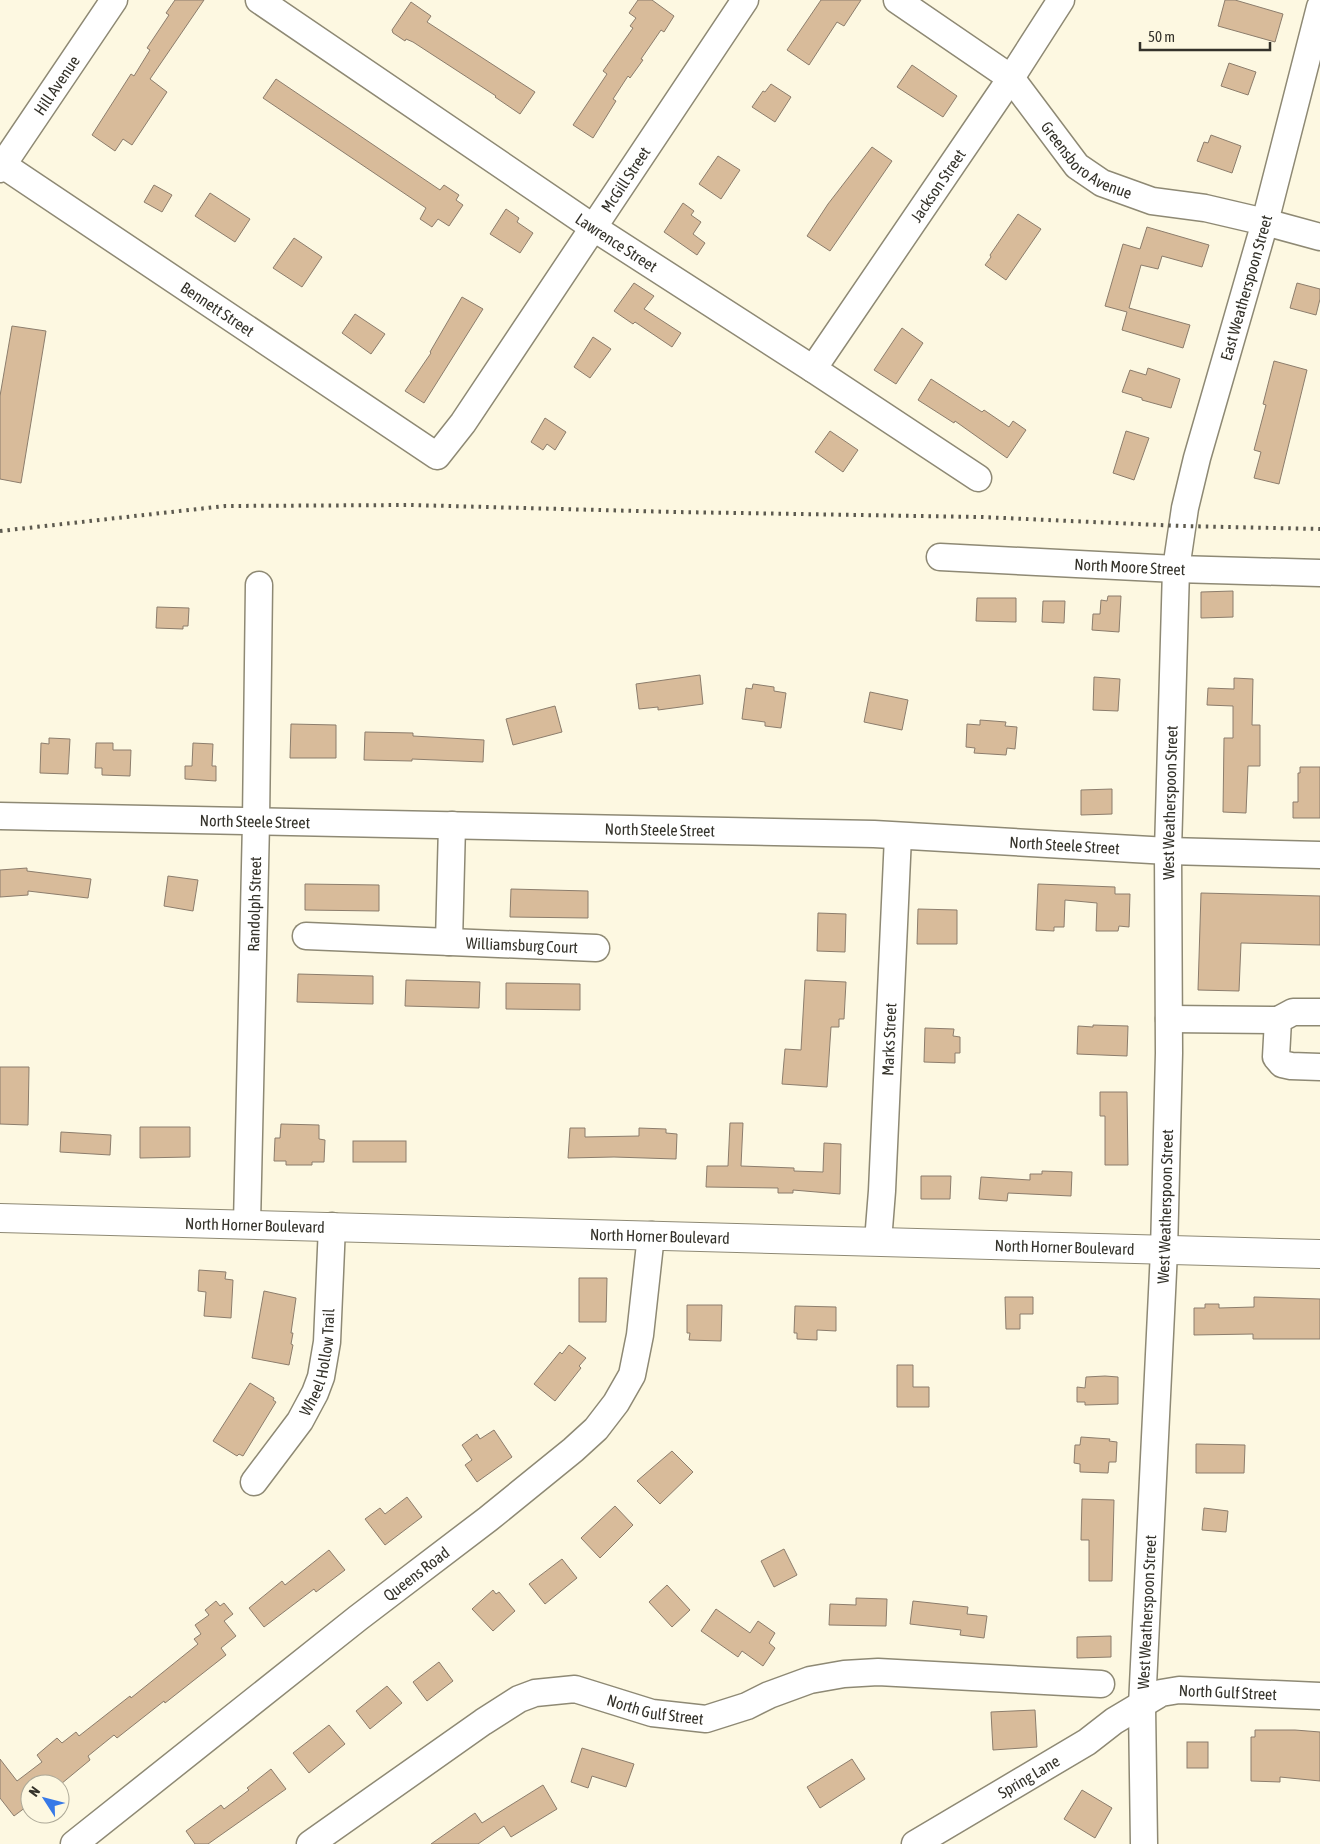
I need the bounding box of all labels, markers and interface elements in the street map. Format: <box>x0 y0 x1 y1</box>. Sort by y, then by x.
scale bar <box>1140 20 1270 52</box>
text: 50 m <box>1148 28 1175 45</box>
street label: Hill Avenue <box>30 52 83 118</box>
street label: Greensboro Avenue <box>1038 118 1134 202</box>
street label: McGill Street <box>597 143 654 215</box>
street label: Jackson Street <box>907 145 969 225</box>
street label: Lawrence Street <box>572 209 661 276</box>
street label: East Weatherspoon Street <box>1217 213 1275 362</box>
street label: Bennett Street <box>178 278 258 340</box>
street label: North Moore Street <box>1074 555 1186 578</box>
street label: West Weatherspoon Street <box>1159 725 1181 880</box>
street label: North Steele Street <box>200 811 311 831</box>
street label: North Steele Street <box>604 819 716 840</box>
street label: North Steele Street <box>1009 833 1121 857</box>
street label: Randolph Street <box>244 856 264 952</box>
street label: Williamsburg Court <box>465 934 579 956</box>
street label: Marks Street <box>878 1002 899 1076</box>
street label: West Weatherspoon Street <box>1153 1129 1176 1284</box>
street label: North Horner Boulevard <box>185 1214 325 1236</box>
street label: North Horner Boulevard <box>590 1225 730 1247</box>
street label: North Horner Boulevard <box>994 1236 1135 1258</box>
street label: Wheel Hollow Trail <box>296 1307 337 1419</box>
street label: West Weatherspoon Street <box>1134 1534 1159 1690</box>
street label: Queens Road <box>380 1543 453 1604</box>
street label: North Gulf Street <box>1178 1681 1278 1703</box>
street label: North Gulf Street <box>605 1691 705 1728</box>
street label: Spring Lane <box>995 1752 1062 1802</box>
north arrow <box>20 1774 70 1824</box>
text: N <box>26 1783 43 1799</box>

